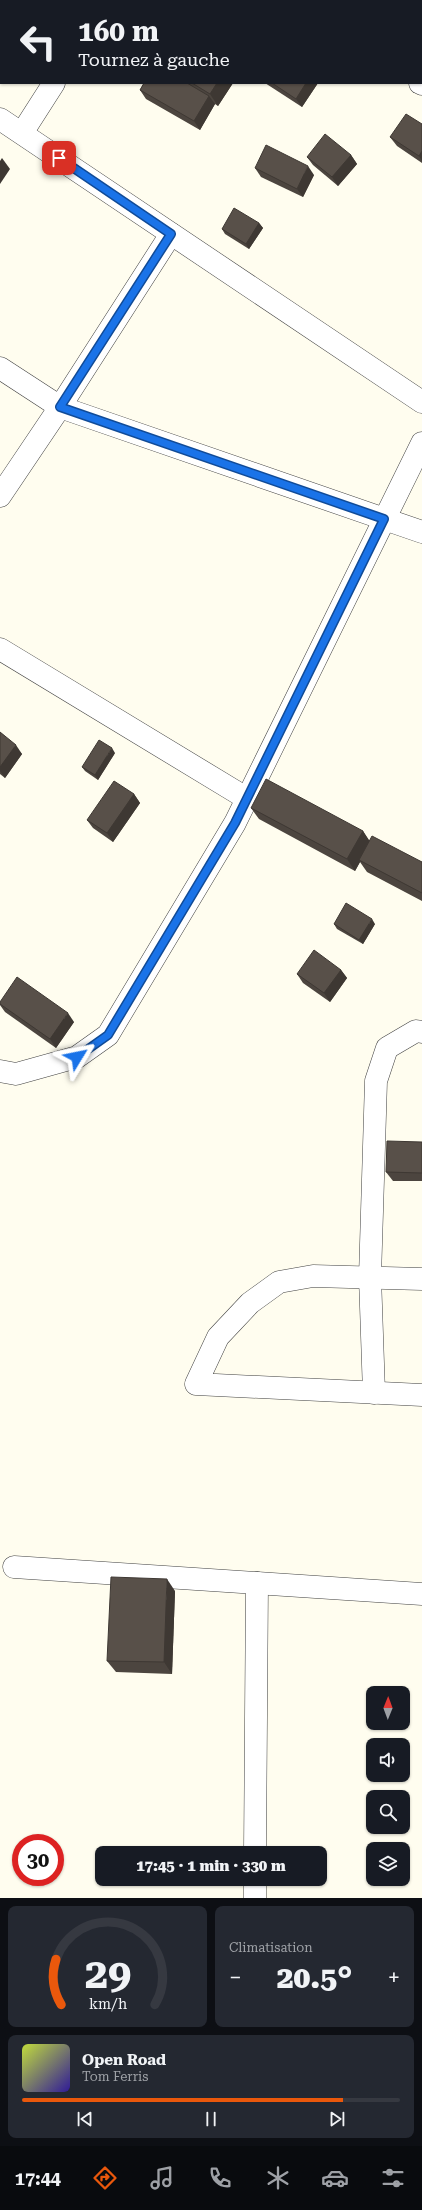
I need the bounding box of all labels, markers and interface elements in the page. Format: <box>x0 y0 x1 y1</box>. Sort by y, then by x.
text: 160 m <box>78 15 159 48</box>
icon: left <box>12 16 64 68</box>
text: Tournez à gauche <box>78 49 230 70</box>
pin <box>42 141 76 175</box>
icon: arrive <box>48 147 70 169</box>
position arrow <box>56 1036 98 1078</box>
north arrow <box>366 1686 410 1730</box>
map controls <box>366 1686 410 1886</box>
button: sound <box>366 1738 410 1782</box>
button: search <box>366 1790 410 1834</box>
speed limit sign: 30 <box>12 1834 64 1886</box>
button: layers <box>366 1842 410 1886</box>
text: 17:45 · 1 min · 330 m <box>136 1857 286 1875</box>
text: Climatisation <box>229 1940 313 1955</box>
text: 29 <box>84 1948 131 1997</box>
text: 20.5° <box>277 1960 352 1995</box>
text: − <box>229 1965 241 1990</box>
text: + <box>388 1965 400 1990</box>
text: km/h <box>88 1995 127 2011</box>
text: Open Road <box>82 2051 166 2069</box>
text: Tom Ferris <box>82 2069 148 2084</box>
icon: previous <box>74 2108 96 2130</box>
icon: pause <box>200 2108 222 2130</box>
icon: next <box>326 2108 348 2130</box>
icon: directions <box>91 2164 119 2192</box>
icon: music <box>148 2164 176 2192</box>
icon: phone <box>206 2164 234 2192</box>
icon: climate <box>264 2164 292 2192</box>
icon: car <box>321 2164 349 2192</box>
icon: filters <box>379 2164 407 2192</box>
text: 17:44 <box>15 2168 61 2189</box>

